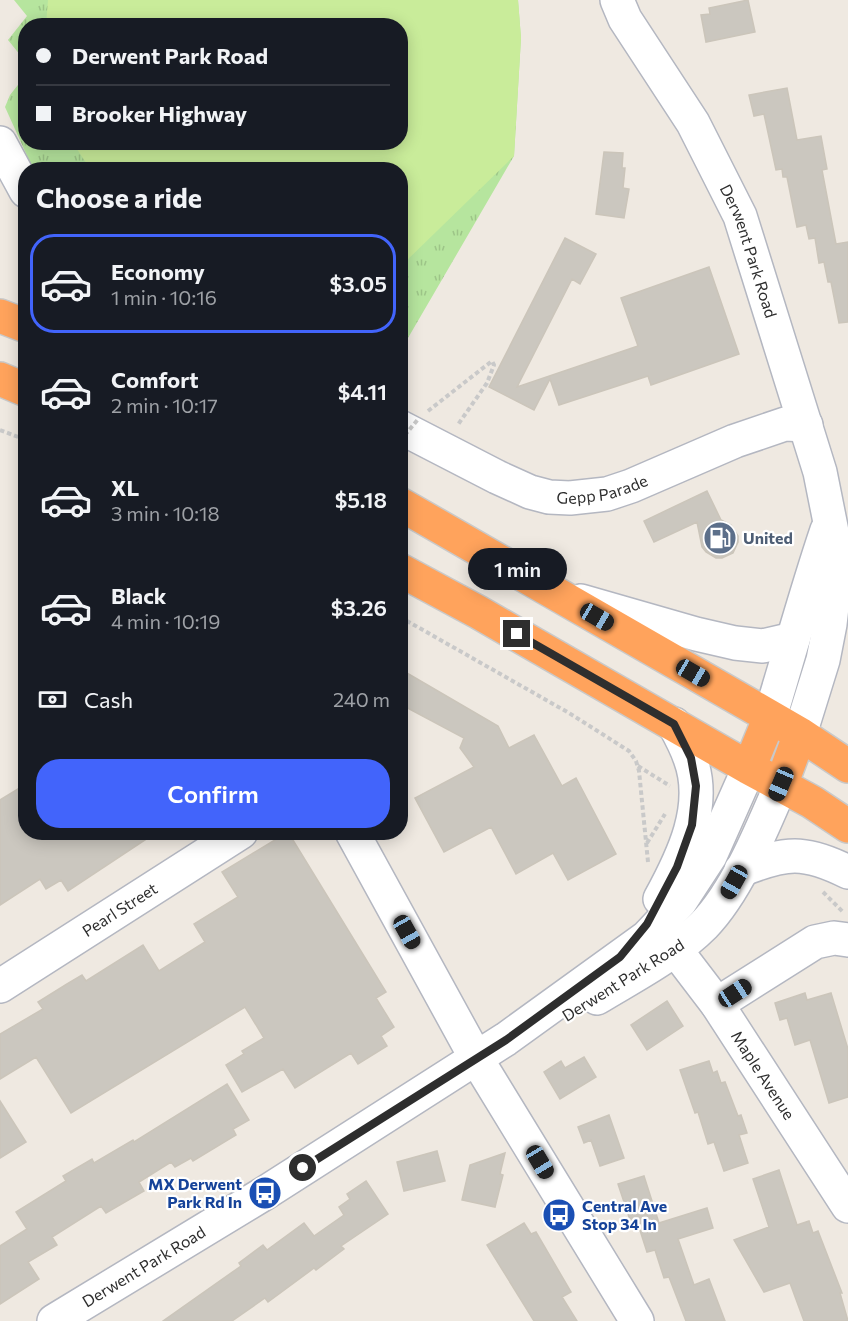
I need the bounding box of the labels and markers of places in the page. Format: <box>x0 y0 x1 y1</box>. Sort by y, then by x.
fuel station icon: United <box>702 520 738 556</box>
place label: United <box>743 528 793 547</box>
place label: MX Derwent Park Rd In <box>148 1174 242 1211</box>
bus stop icon: MX Derwent Park Rd In <box>247 1175 283 1211</box>
place label: Central Ave Stop 34 In <box>582 1196 667 1233</box>
bus stop icon: Central Ave Stop 34 In <box>541 1197 577 1233</box>

